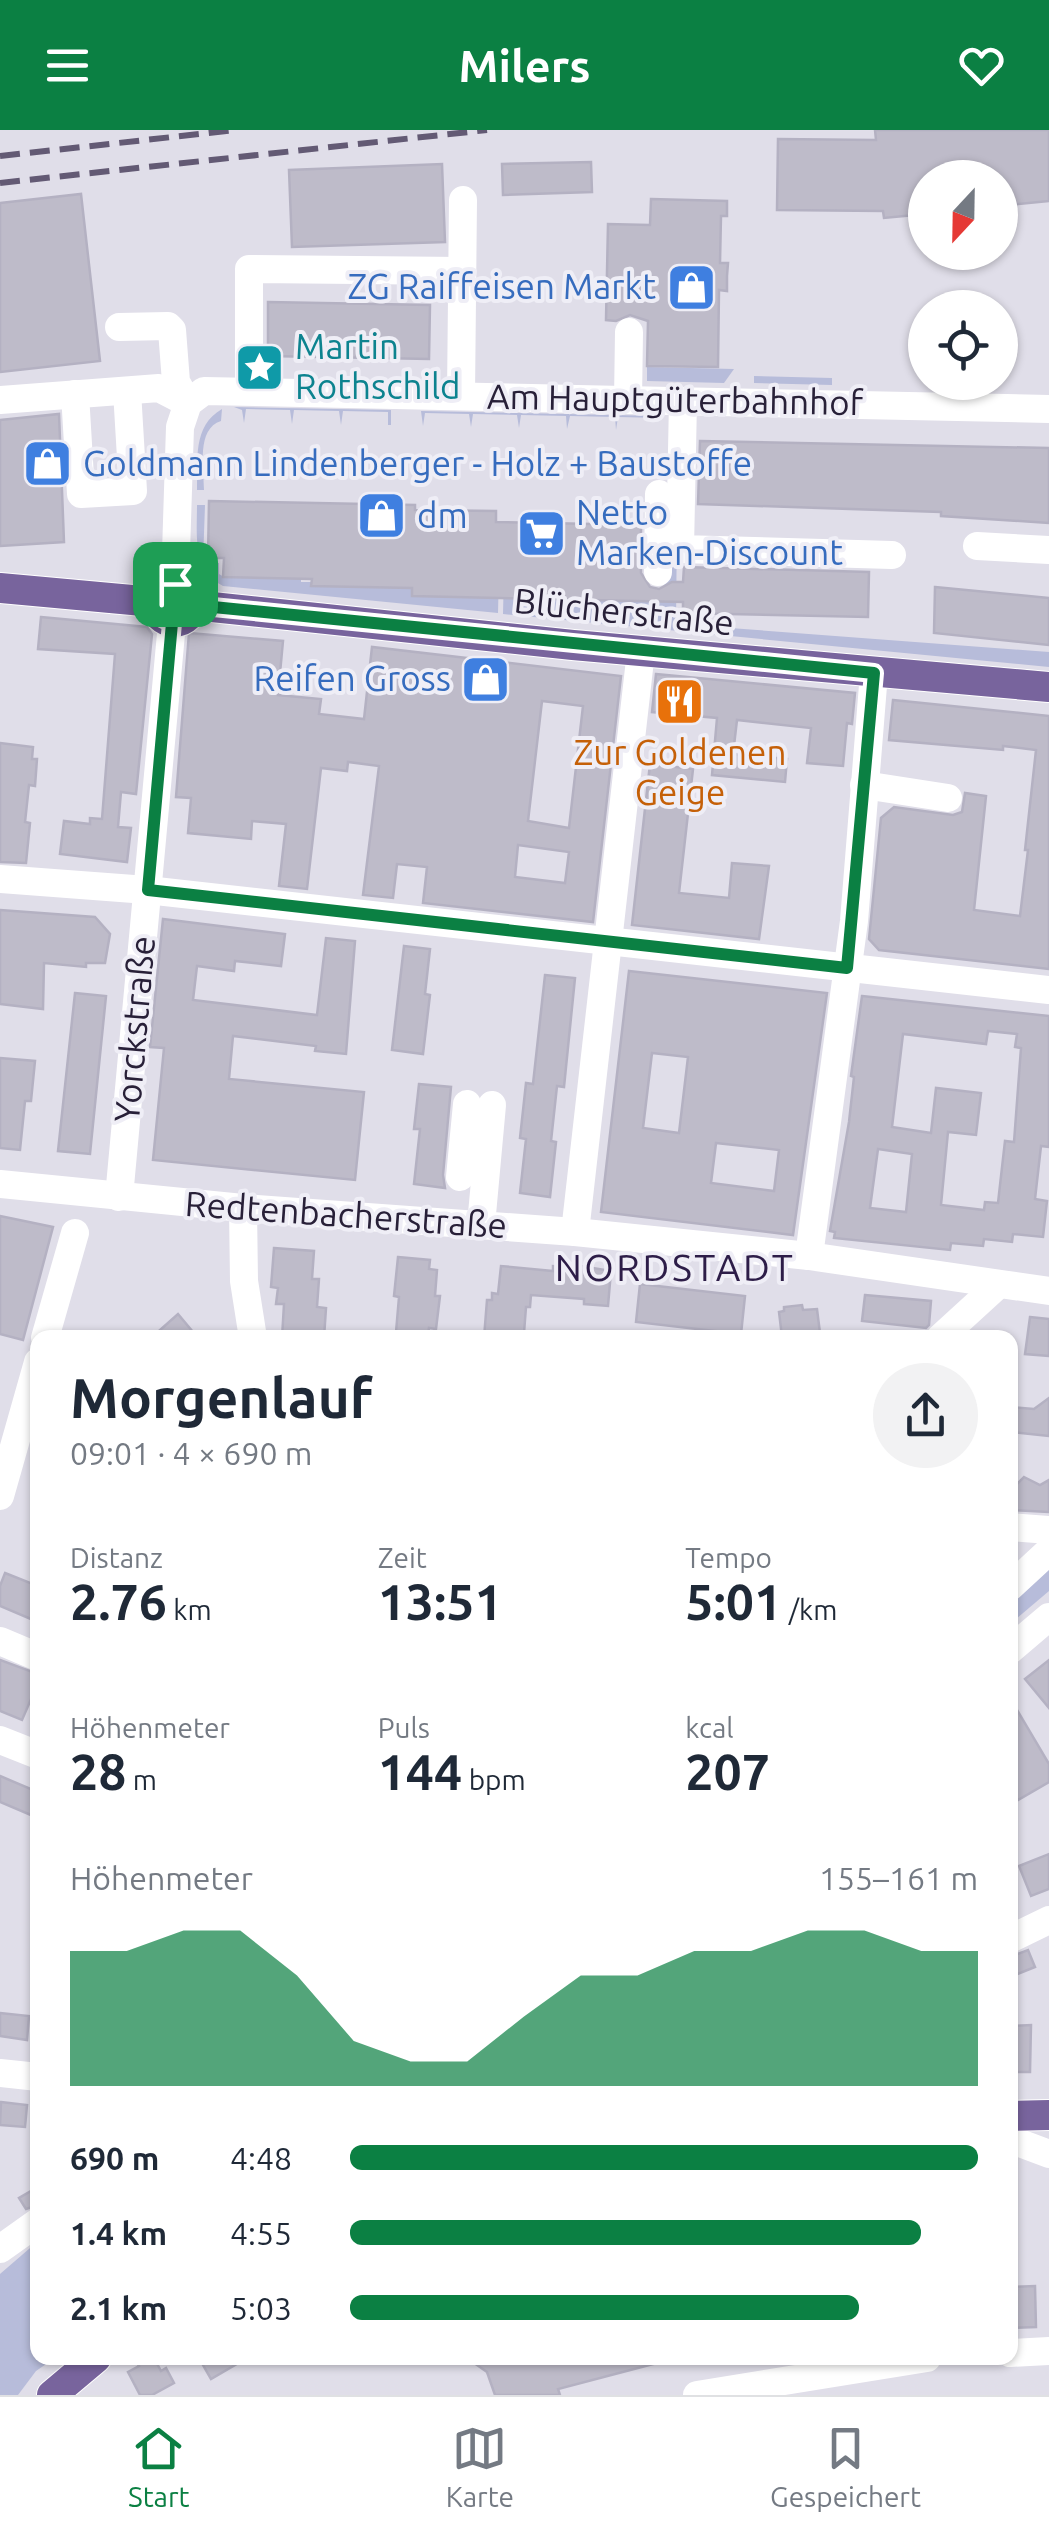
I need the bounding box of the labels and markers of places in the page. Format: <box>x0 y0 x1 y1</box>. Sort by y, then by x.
shop icon: ZG Raiffeisen Markt <box>665 261 717 313</box>
place label: ZG Raiffeisen Markt <box>348 266 656 306</box>
place label: Martin Rothschild <box>295 326 461 406</box>
place icon: Martin Rothschild <box>234 341 286 393</box>
shop icon: Goldmann Lindenberger - Holz + Baustoffe <box>22 438 74 490</box>
place label: Goldmann Lindenberger - Holz + Baustoffe <box>83 443 752 483</box>
shop icon: dm <box>356 490 408 542</box>
place label: Netto Marken-Discount <box>576 492 843 572</box>
place label: dm <box>417 495 468 535</box>
supermarket icon: Netto Marken-Discount <box>515 507 567 559</box>
pin <box>133 542 218 627</box>
shop icon: Reifen Gross <box>460 653 512 705</box>
place label: Reifen Gross <box>254 658 451 698</box>
restaurant icon: Zur Goldenen Geige <box>654 675 706 727</box>
place label: Zur Goldenen Geige <box>574 732 786 812</box>

